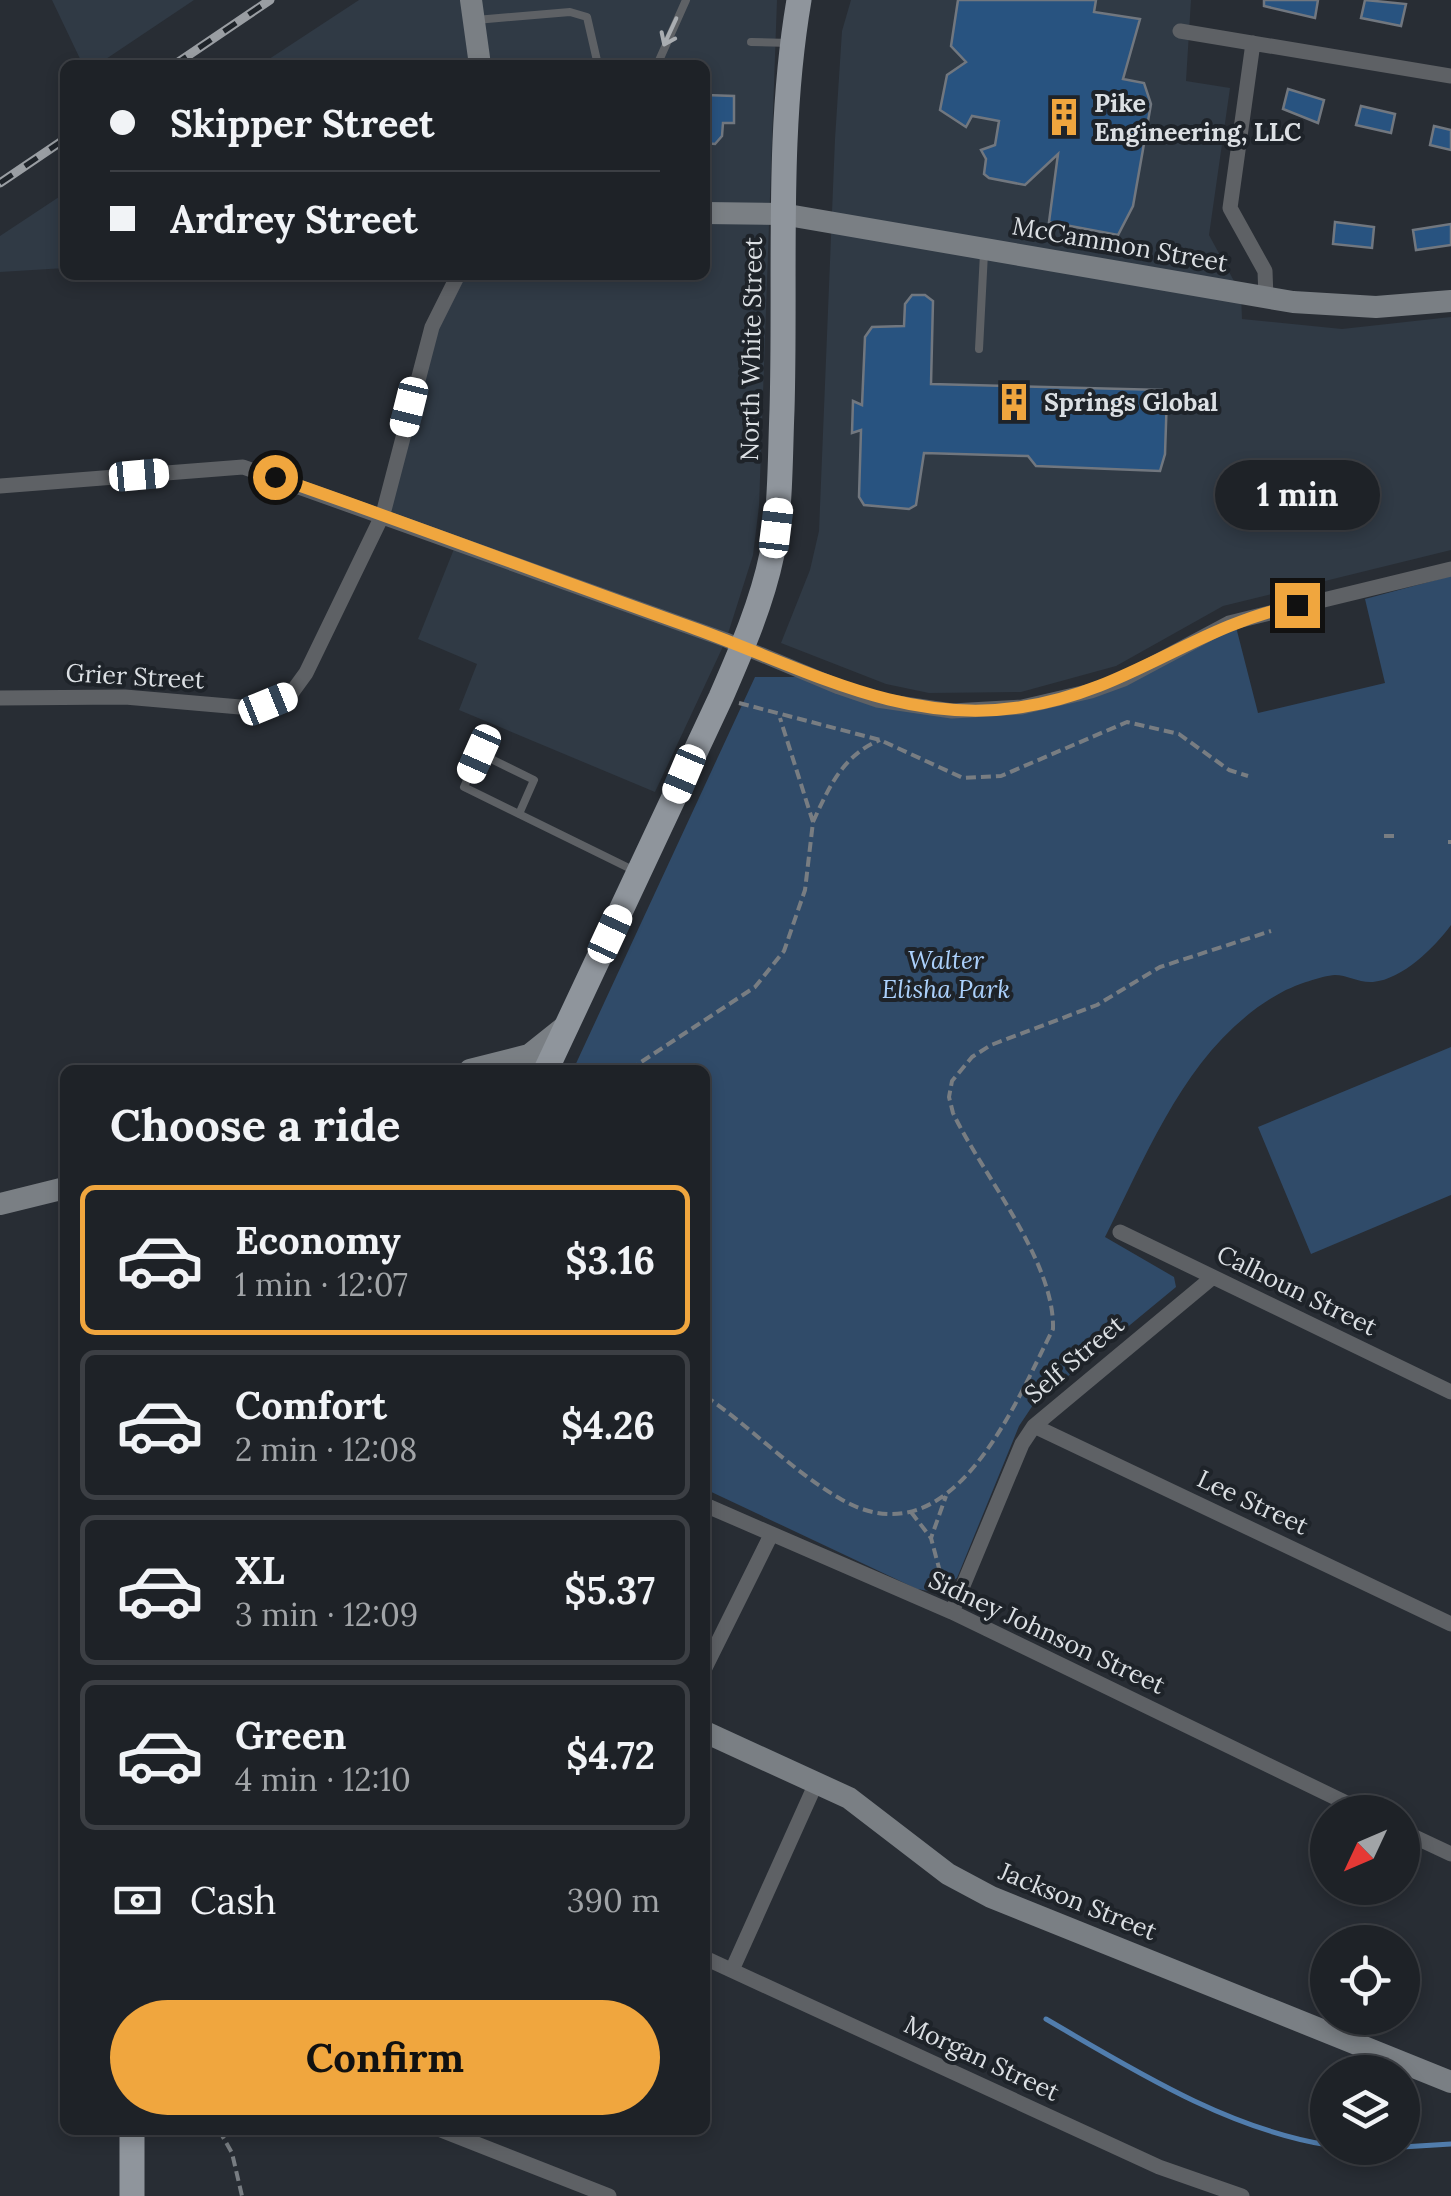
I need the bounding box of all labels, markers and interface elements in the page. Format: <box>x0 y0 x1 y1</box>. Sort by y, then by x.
one-way arrow <box>660 16 679 46</box>
place label: Pike Engineering, LLC <box>1094 87 1301 148</box>
building icon: Pike Engineering, LLC <box>1043 96 1085 138</box>
text: Skipper Street <box>170 99 435 147</box>
text: Ardrey Street <box>170 195 418 243</box>
street label: McCammon Street <box>1010 209 1231 279</box>
street label: North White Street <box>733 236 769 461</box>
car <box>387 374 431 440</box>
building icon: Springs Global <box>993 381 1035 423</box>
place label: Springs Global <box>1044 386 1218 418</box>
route start <box>253 455 298 500</box>
car <box>108 457 170 493</box>
callout: 1 min <box>1214 460 1380 530</box>
text: 1 min <box>1257 474 1338 515</box>
car <box>757 496 795 560</box>
route end <box>1275 583 1320 628</box>
street label: Grier Street <box>65 656 205 696</box>
car <box>235 679 301 729</box>
car <box>453 720 505 788</box>
car <box>658 741 710 807</box>
car <box>584 900 636 968</box>
park label: Walter Elisha Park <box>882 944 1010 1005</box>
text: Choose a ride <box>110 1096 400 1153</box>
icon: car <box>115 1215 205 1305</box>
text: Economy <box>235 1216 401 1264</box>
text: $3.16 <box>565 1236 655 1284</box>
street label: Calhoun Street <box>1212 1237 1383 1343</box>
text: 1 min · 12:07 <box>235 1264 408 1305</box>
street label: Self Street <box>1018 1308 1131 1410</box>
icon: car <box>115 1380 205 1470</box>
text: Comfort <box>235 1381 387 1429</box>
text: $4.26 <box>561 1401 655 1449</box>
text: 2 min · 12:08 <box>235 1429 417 1470</box>
street label: Lee Street <box>1192 1462 1314 1542</box>
icon: car <box>115 1545 205 1635</box>
text: XL <box>235 1546 285 1594</box>
street label: Sidney Johnson Street <box>924 1563 1171 1701</box>
text: $5.37 <box>564 1566 655 1614</box>
text: 3 min · 12:09 <box>235 1594 418 1635</box>
icon: car <box>115 1710 205 1800</box>
text: Green <box>235 1711 347 1759</box>
text: $4.72 <box>566 1731 655 1779</box>
text: 4 min · 12:10 <box>235 1759 411 1800</box>
north arrow <box>1310 1795 1420 1905</box>
map controls <box>1310 1795 1420 2165</box>
street label: Jackson Street <box>993 1854 1162 1947</box>
icon: cash <box>110 1873 165 1928</box>
text: Cash <box>190 1876 277 1924</box>
text: 390 m <box>567 1880 660 1921</box>
button: locate <box>1310 1925 1420 2035</box>
button: Confirm <box>110 2000 660 2115</box>
street label: Morgan Street <box>899 2008 1065 2108</box>
button: layers <box>1310 2055 1420 2165</box>

